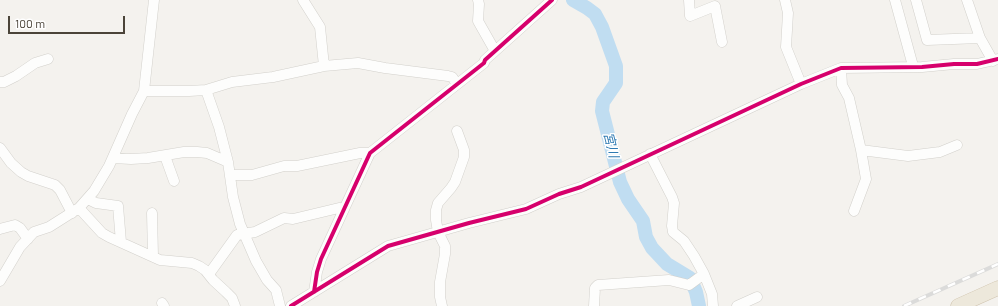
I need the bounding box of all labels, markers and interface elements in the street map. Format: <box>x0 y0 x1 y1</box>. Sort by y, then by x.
scale bar <box>10 8 127 34</box>
text: 100 m <box>15 16 45 30</box>
water label: 宮川 <box>600 130 622 160</box>

